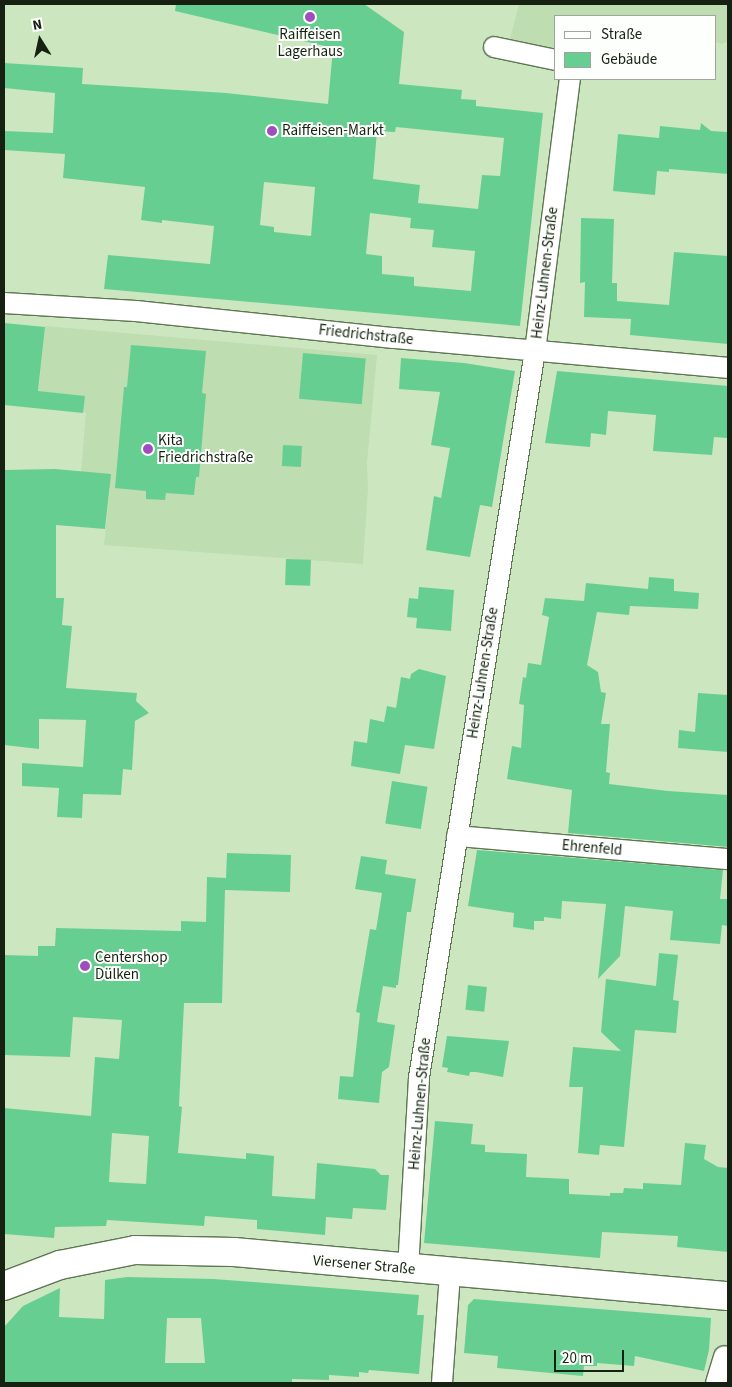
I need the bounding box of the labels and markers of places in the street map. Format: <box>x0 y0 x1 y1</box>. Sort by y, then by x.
marker: Raiffeisen Lagerhaus <box>304 11 316 23</box>
place label: Raiffeisen Lagerhaus <box>277 25 343 60</box>
place label: Raiffeisen-Markt <box>282 122 384 140</box>
marker: Raiffeisen-Markt <box>266 125 278 137</box>
place label: Kita Friedrichstraße <box>158 431 253 466</box>
marker: Kita Friedrichstraße <box>142 443 154 455</box>
place label: Centershop Dülken <box>95 948 168 983</box>
marker: Centershop Dülken <box>79 960 91 972</box>

